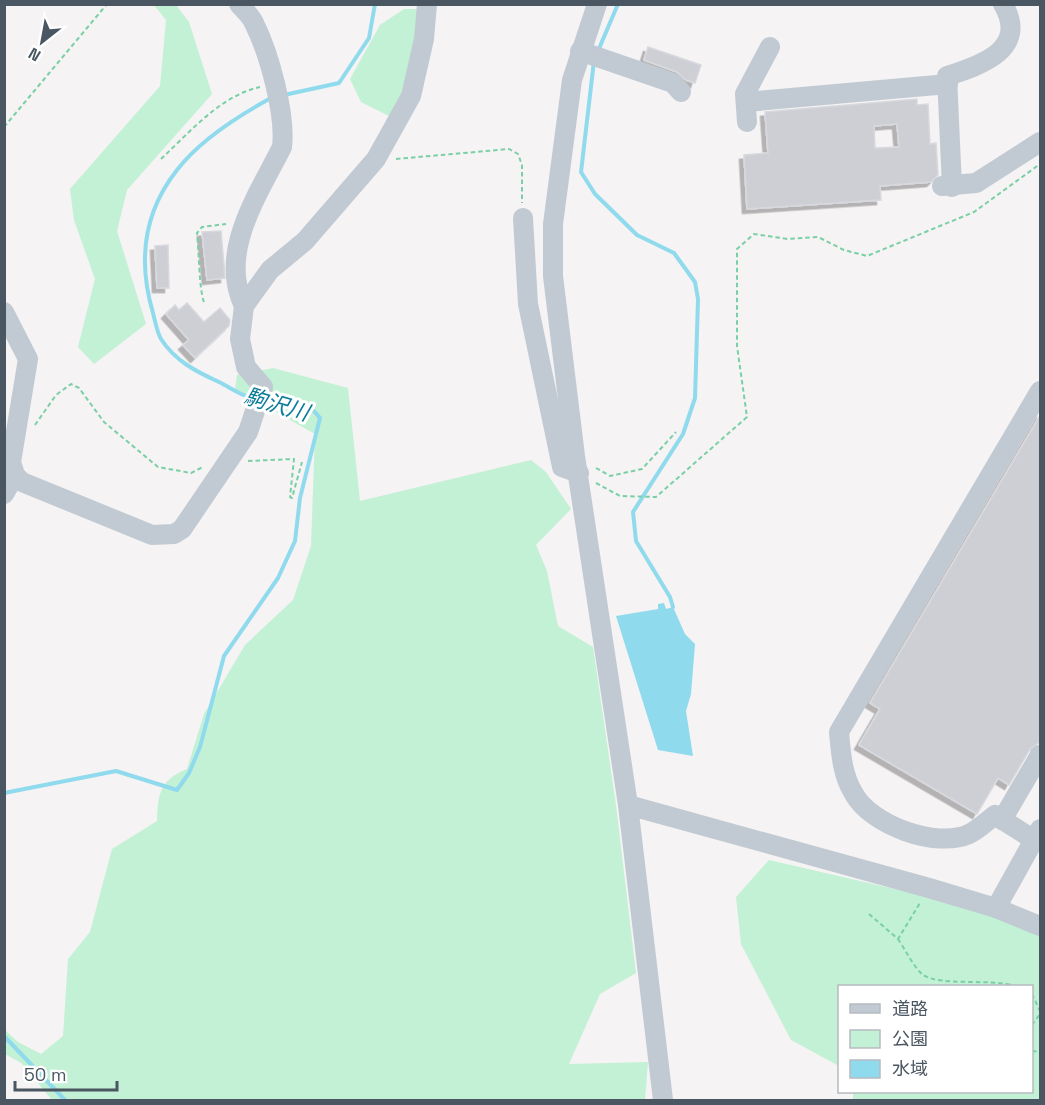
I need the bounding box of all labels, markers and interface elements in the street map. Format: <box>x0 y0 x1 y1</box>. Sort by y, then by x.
north arrow <box>12 12 72 72</box>
text: N <box>25 43 45 66</box>
water label: 駒沢川 <box>241 381 314 427</box>
legend <box>838 985 1033 1093</box>
text: 道路 <box>892 997 928 1020</box>
text: 公園 <box>892 1027 928 1050</box>
scale bar <box>15 1054 117 1092</box>
text: 水域 <box>892 1057 928 1080</box>
text: 50 m <box>24 1063 66 1086</box>

